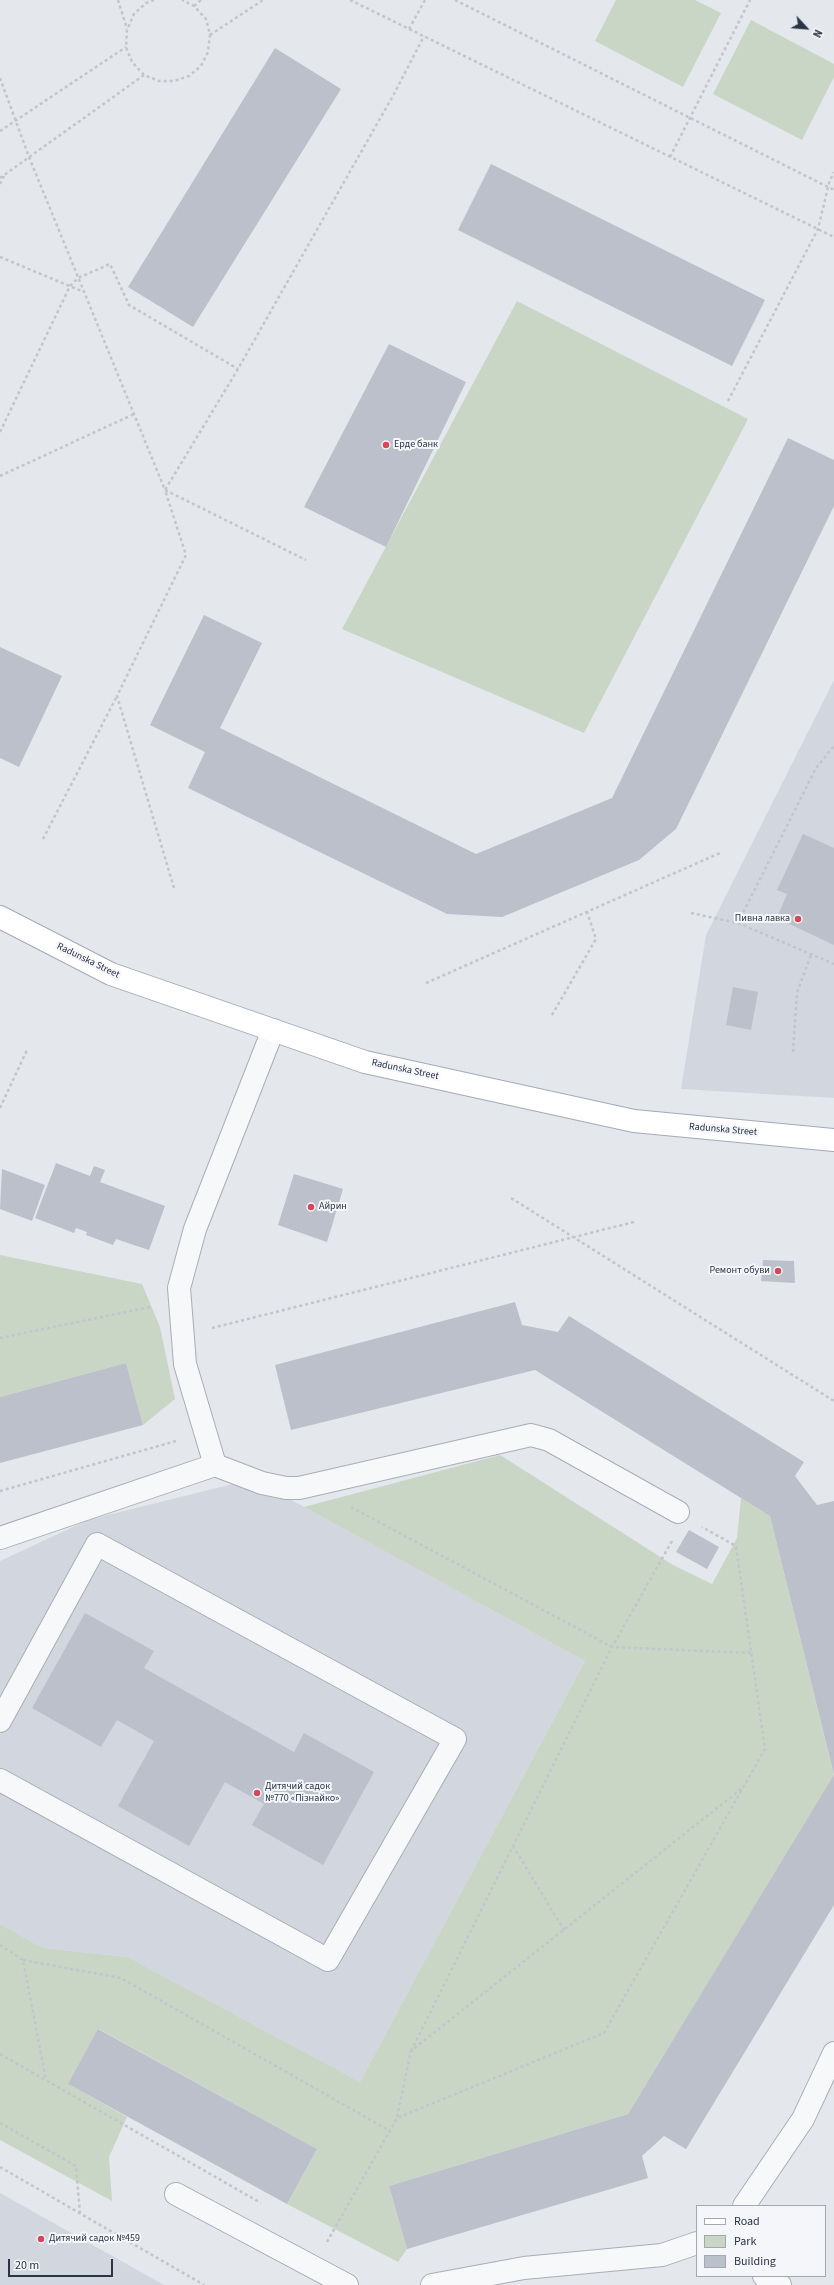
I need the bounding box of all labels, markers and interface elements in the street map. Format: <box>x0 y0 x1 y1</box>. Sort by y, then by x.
north arrow <box>786 8 826 48</box>
text: N <box>809 27 826 40</box>
place label: Ерде банк <box>394 439 438 451</box>
marker: Ерде банк <box>381 440 391 450</box>
place label: Пивна лавка <box>735 913 790 925</box>
marker: Пивна лавка <box>793 914 803 924</box>
street label: Radunska Street <box>55 941 121 981</box>
street label: Radunska Street <box>370 1057 440 1083</box>
street label: Radunska Street <box>688 1121 758 1139</box>
place label: Айрин <box>319 1201 347 1213</box>
marker: Айрин <box>306 1202 316 1212</box>
place label: Ремонт обуви <box>709 1265 770 1277</box>
marker: Ремонт обуви <box>773 1266 783 1276</box>
place label: Дитячий садок №770 «Пізнайко» <box>265 1781 339 1804</box>
marker: Дитячий садок №770 «Пізнайко» <box>252 1788 262 1798</box>
legend <box>696 2205 826 2277</box>
text: Road <box>734 2213 760 2230</box>
place label: Дитячий садок №459 <box>49 2233 140 2245</box>
text: Park <box>734 2233 756 2250</box>
marker: Дитячий садок №459 <box>36 2234 46 2244</box>
scale bar <box>10 2251 115 2277</box>
text: Building <box>734 2253 776 2270</box>
text: 20 m <box>15 2257 39 2274</box>

